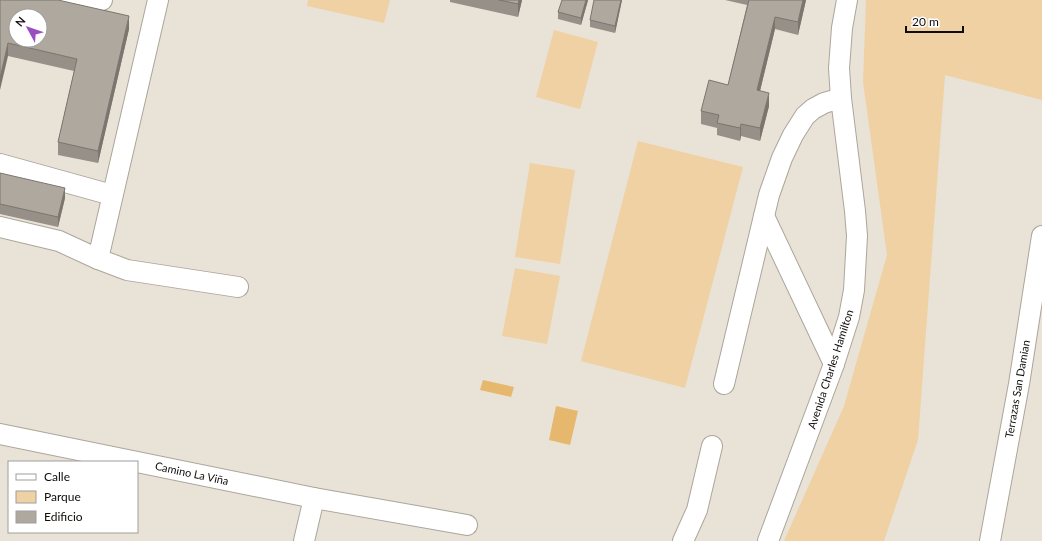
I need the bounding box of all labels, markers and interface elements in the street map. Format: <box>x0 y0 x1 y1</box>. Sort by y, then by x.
north arrow <box>8 8 48 48</box>
scale bar <box>906 8 963 34</box>
text: N <box>12 14 28 29</box>
text: 20 m <box>912 14 939 29</box>
street label: Avenida Charles Hamilton <box>805 308 855 430</box>
street label: Terrazas San Damian <box>1002 339 1032 439</box>
street label: Camino La Viña <box>154 459 230 487</box>
legend <box>8 461 138 533</box>
text: Calle <box>44 469 70 484</box>
text: Parque <box>44 489 81 504</box>
text: Edificio <box>44 509 83 524</box>

